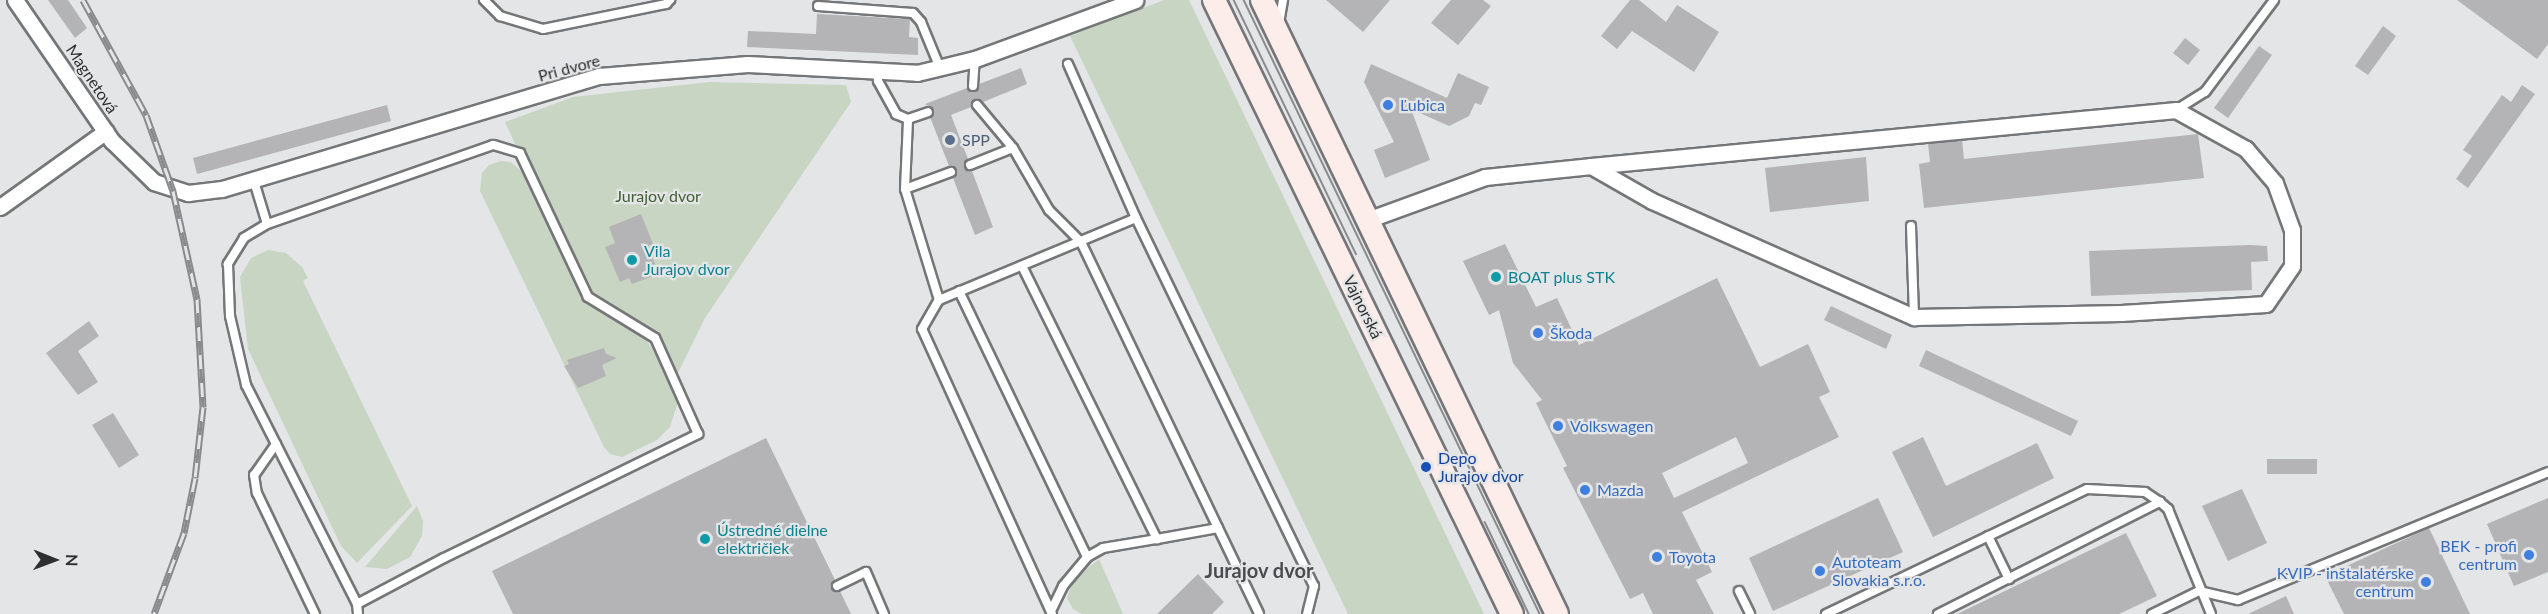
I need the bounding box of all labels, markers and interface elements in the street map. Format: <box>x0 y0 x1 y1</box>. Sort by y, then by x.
street label: Magnetová <box>62 41 122 117</box>
street label: Pri dvore <box>536 51 602 85</box>
place label: Ľubica <box>1400 95 1445 115</box>
marker: Ľubica <box>1381 98 1395 112</box>
place label: SPP <box>962 130 990 150</box>
marker: SPP <box>943 133 957 147</box>
park label: Jurajov dvor <box>615 186 701 206</box>
place label: Vila Jurajov dvor <box>644 241 730 279</box>
marker: Vila Jurajov dvor <box>625 253 639 267</box>
place label: BOAT plus STK <box>1508 267 1616 287</box>
marker: BOAT plus STK <box>1489 270 1503 284</box>
street label: Vajnorská <box>1339 272 1387 342</box>
place label: Škoda <box>1550 323 1592 343</box>
marker: Škoda <box>1531 326 1545 340</box>
place label: Volkswagen <box>1570 416 1654 436</box>
marker: Volkswagen <box>1551 419 1565 433</box>
place label: Depo Jurajov dvor <box>1438 448 1524 486</box>
marker: Depo Jurajov dvor <box>1419 460 1433 474</box>
place label: Mazda <box>1597 480 1644 500</box>
marker: Mazda <box>1578 483 1592 497</box>
place label: Ústredné dielne električiek <box>717 520 828 558</box>
north arrow <box>24 530 84 590</box>
marker: Ústredné dielne električiek <box>698 532 712 546</box>
place label: BEK - profi centrum <box>2440 536 2517 574</box>
place label: Toyota <box>1669 547 1716 567</box>
marker: BEK - profi centrum <box>2522 548 2536 562</box>
marker: Toyota <box>1650 550 1664 564</box>
place label: Autoteam Slovakia s.r.o. <box>1832 552 1926 590</box>
text: N <box>63 554 82 567</box>
district label: Jurajov dvor <box>1204 558 1314 582</box>
place label: KVIP - inštalatérske centrum <box>2276 563 2414 601</box>
marker: Autoteam Slovakia s.r.o. <box>1813 564 1827 578</box>
marker: KVIP - inštalatérske centrum <box>2419 575 2433 589</box>

